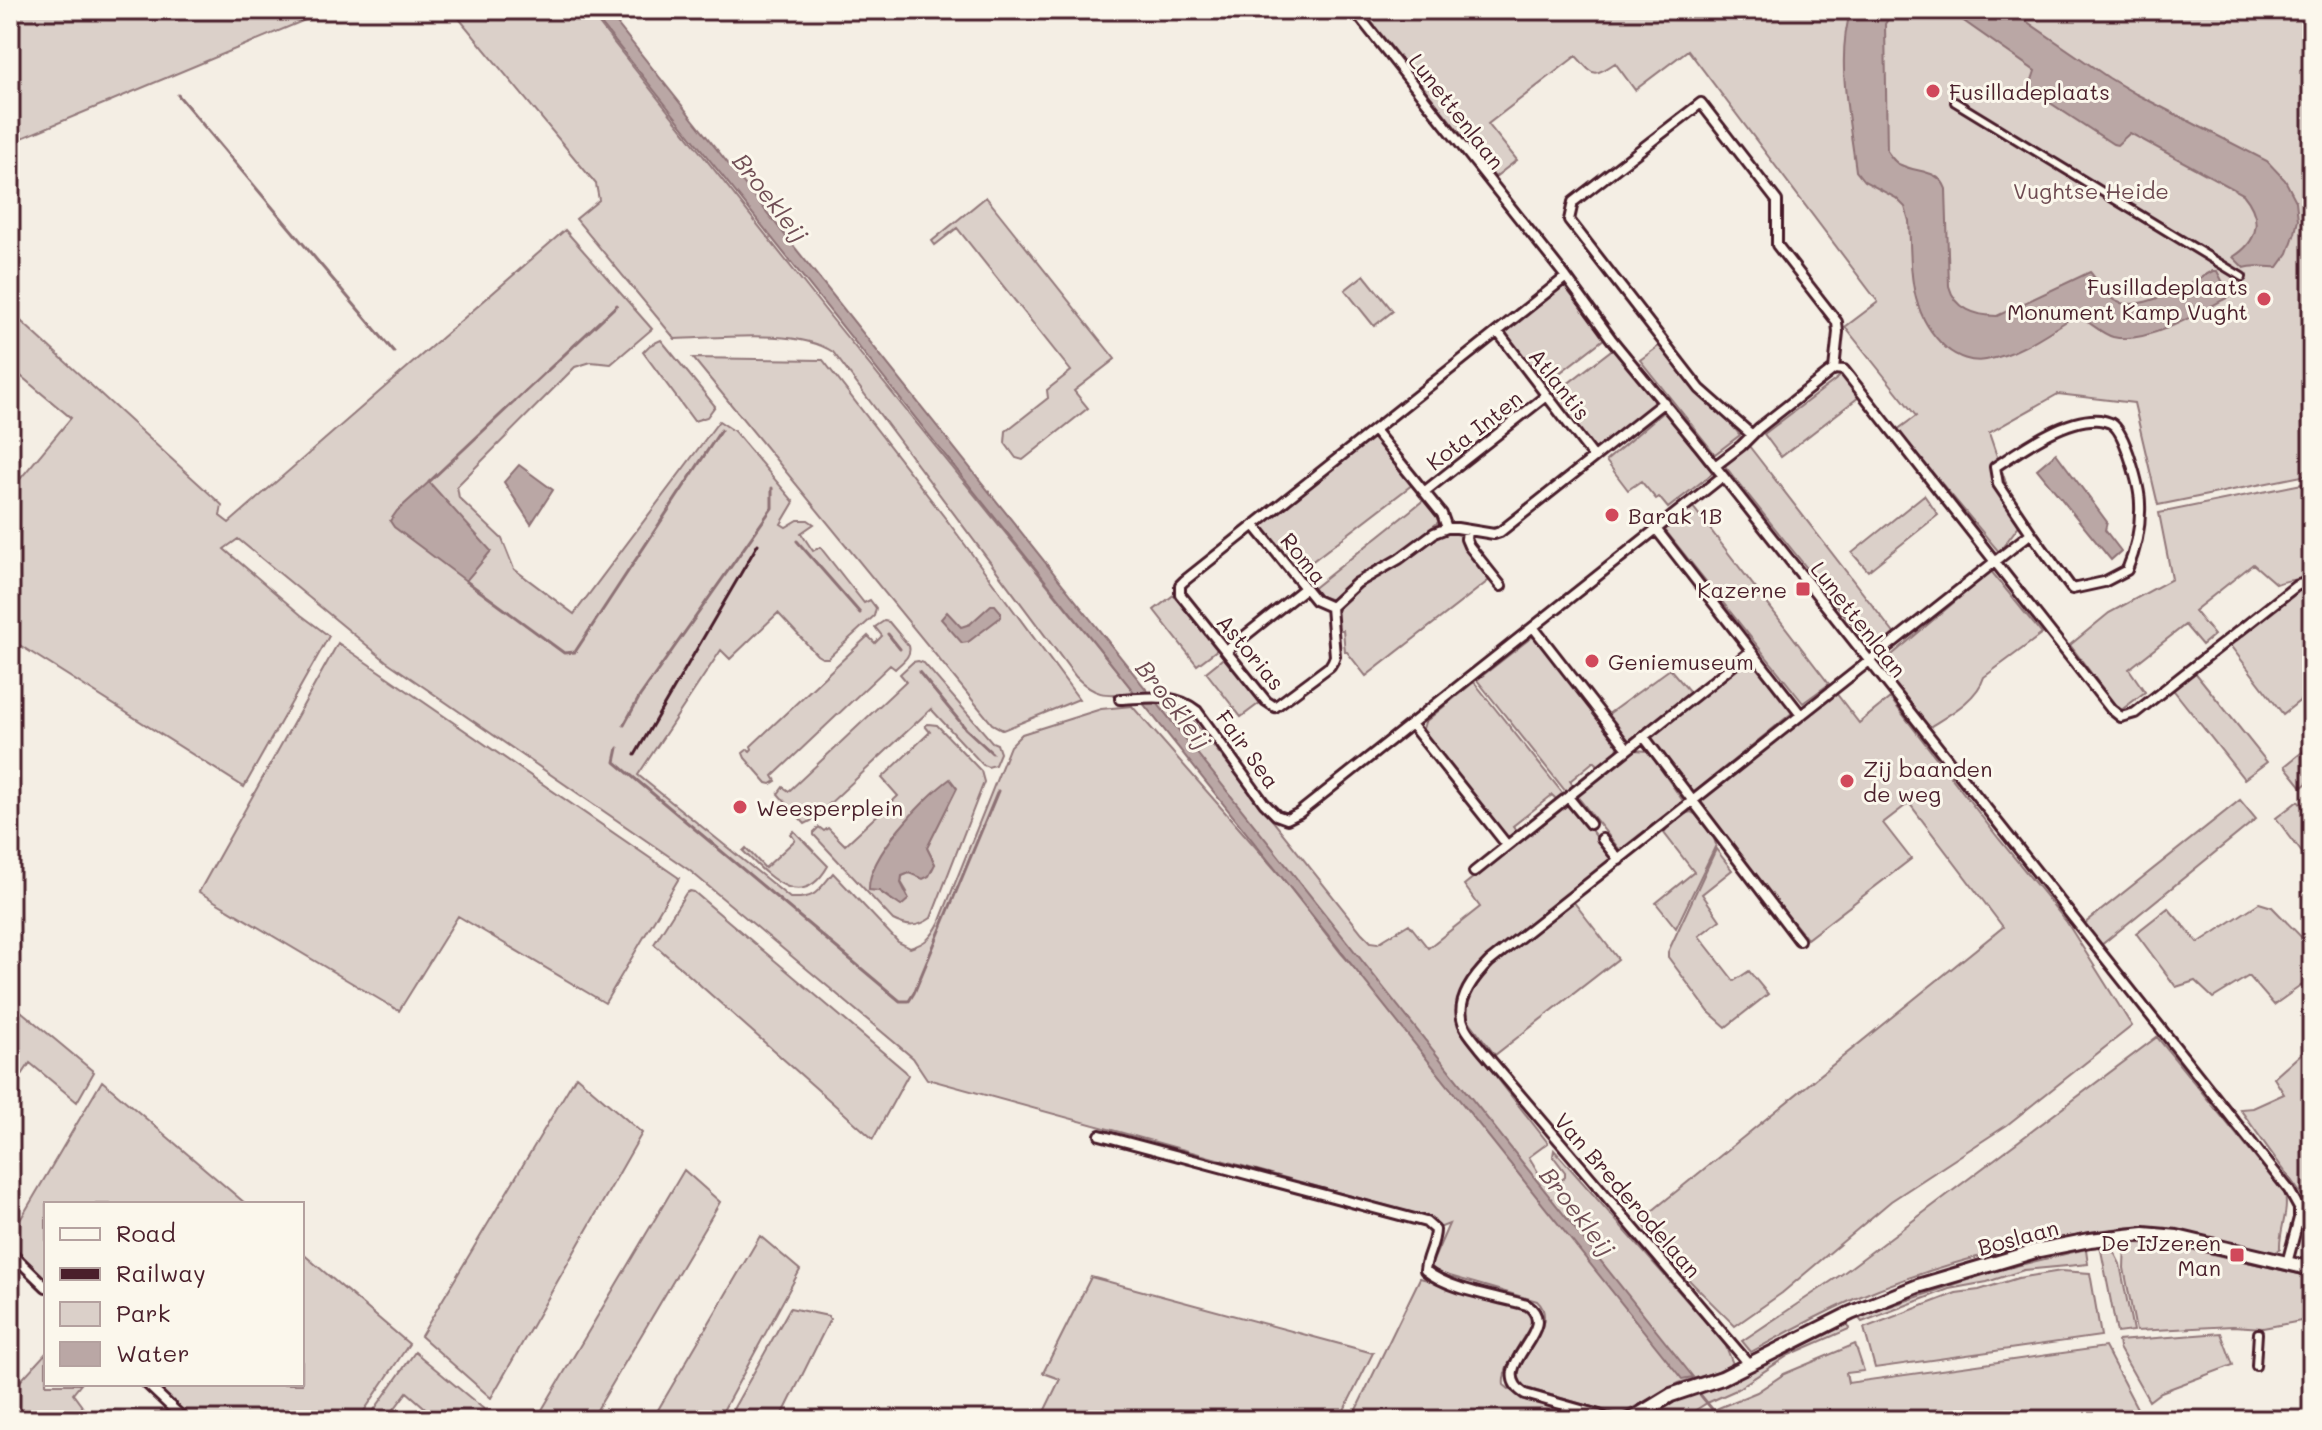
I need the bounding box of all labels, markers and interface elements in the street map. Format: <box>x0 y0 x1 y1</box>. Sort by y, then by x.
street label: Lunettenlaan <box>1403 47 1511 175</box>
place label: Fusilladeplaats <box>1949 77 2110 106</box>
marker: Fusilladeplaats <box>1924 82 1942 100</box>
water label: Broekleij <box>726 146 816 249</box>
park label: Vughtse Heide <box>2013 176 2169 205</box>
place label: Fusilladeplaats Monument Kamp Vught <box>2007 272 2248 326</box>
marker: Fusilladeplaats Monument Kamp Vught <box>2255 290 2273 308</box>
street label: Atlantis <box>1523 342 1597 426</box>
street label: Kota Inten <box>1420 383 1528 477</box>
place label: Barak 1B <box>1628 501 1722 530</box>
marker: Barak 1B <box>1603 506 1621 524</box>
street label: Roma <box>1274 526 1334 590</box>
street label: Lunettenlaan <box>1805 555 1913 683</box>
place label: Kazerne <box>1697 575 1787 604</box>
marker: Kazerne <box>1794 580 1812 598</box>
street label: Astorias <box>1211 608 1291 696</box>
place label: Geniemuseum <box>1608 647 1754 676</box>
marker: Geniemuseum <box>1583 652 1601 670</box>
water label: Broekleij <box>1129 653 1219 756</box>
street label: Fair Sea <box>1210 704 1286 794</box>
place label: Zij baanden de weg <box>1863 754 1992 808</box>
marker: Zij baanden de weg <box>1838 772 1856 790</box>
place label: Weesperplein <box>756 793 903 822</box>
marker: Weesperplein <box>731 798 749 816</box>
street label: Van Brederodelaan <box>1548 1106 1708 1284</box>
water label: Broekleij <box>1533 1160 1623 1263</box>
legend <box>44 1202 304 1386</box>
street label: Boslaan <box>1974 1212 2062 1262</box>
text: Road <box>116 1217 176 1248</box>
place label: De IJzeren Man <box>2101 1228 2221 1282</box>
marker: De IJzeren Man <box>2228 1246 2246 1264</box>
text: Railway <box>116 1257 206 1288</box>
text: Park <box>116 1297 170 1328</box>
text: Water <box>116 1337 190 1368</box>

